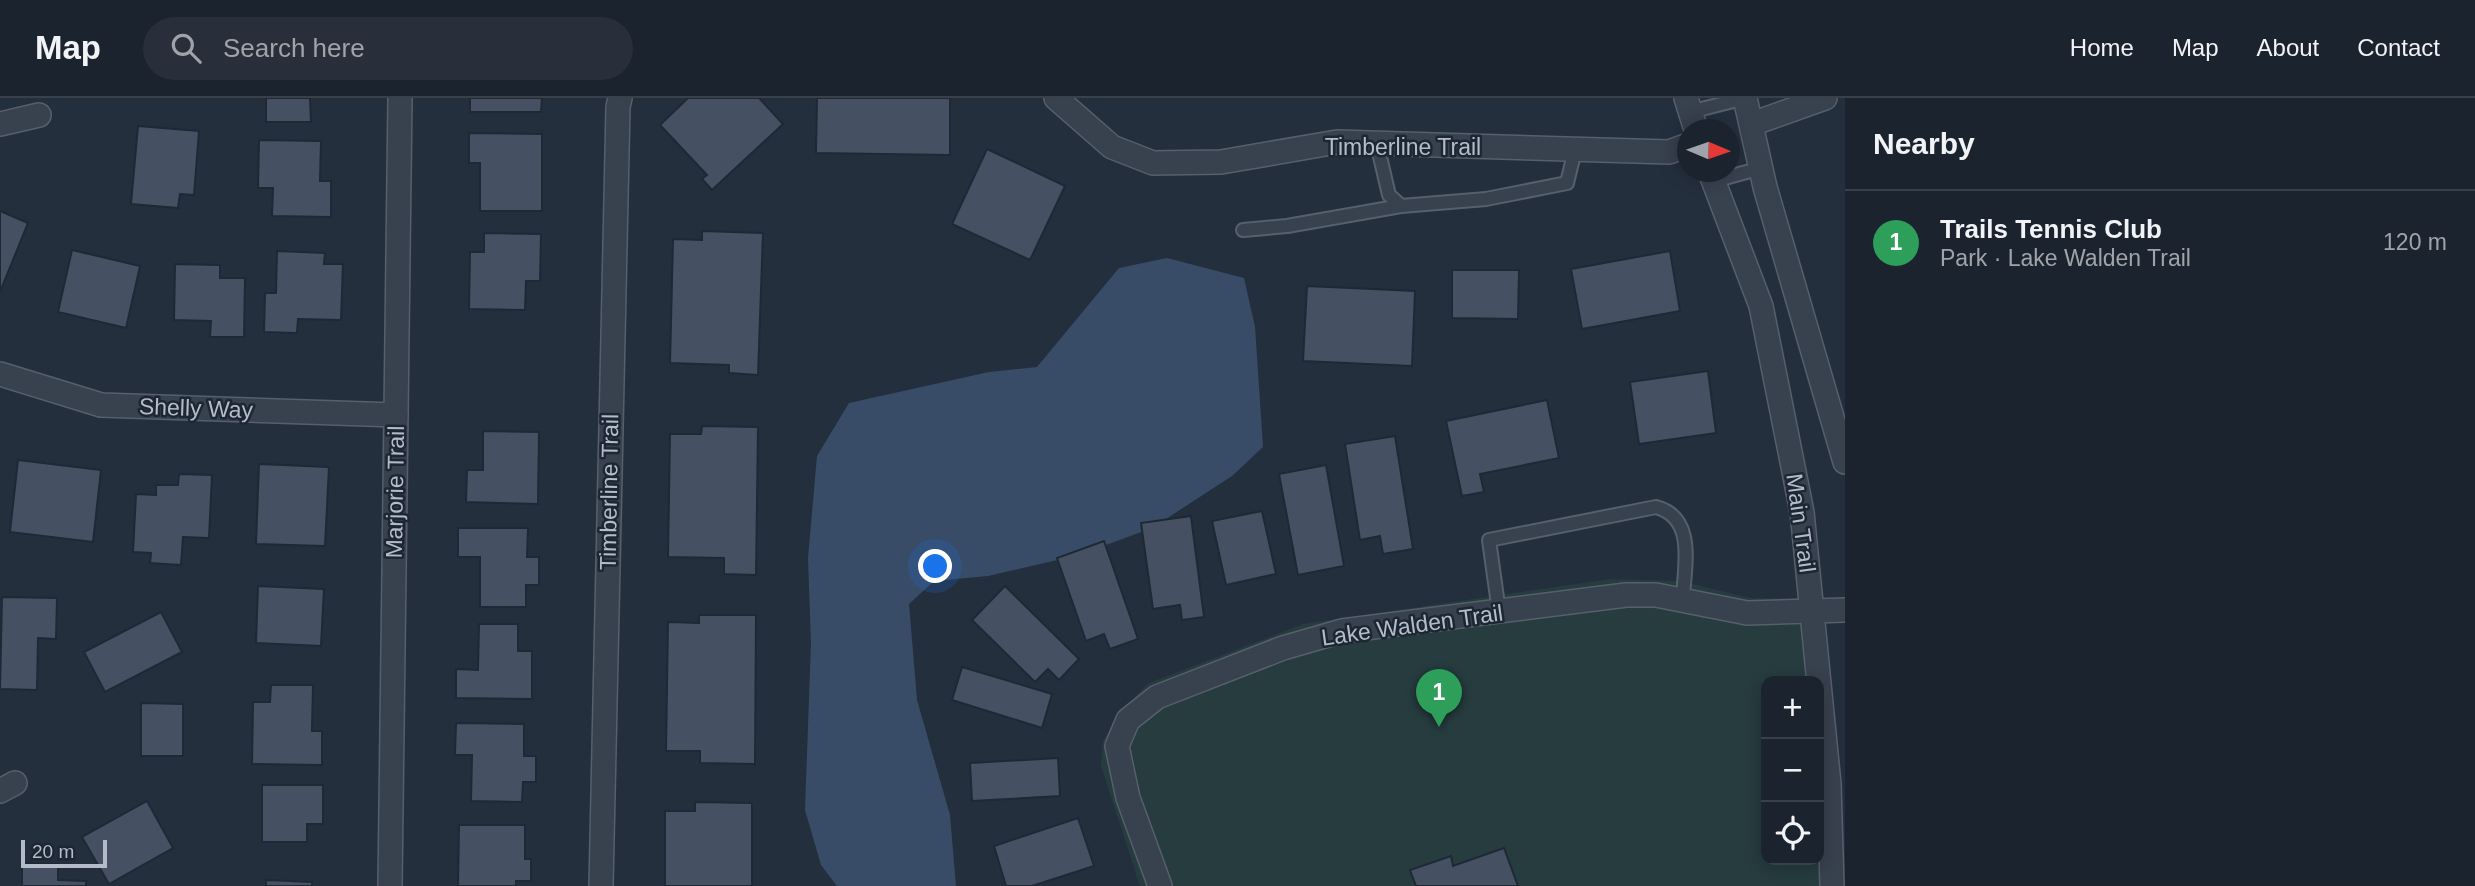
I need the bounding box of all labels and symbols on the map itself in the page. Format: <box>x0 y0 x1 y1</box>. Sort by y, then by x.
north arrow <box>1677 119 1740 182</box>
street label: Timberline Trail <box>1325 134 1481 160</box>
street label: Shelly Way <box>138 393 254 423</box>
street label: Timberline Trail <box>595 414 623 570</box>
street label: Marjorie Trail <box>381 425 409 559</box>
street label: Main Trail <box>1781 472 1821 574</box>
your location <box>918 549 952 583</box>
street label: Lake Walden Trail <box>1319 599 1505 651</box>
pin: 1 <box>1416 669 1462 727</box>
scale bar <box>21 837 107 869</box>

